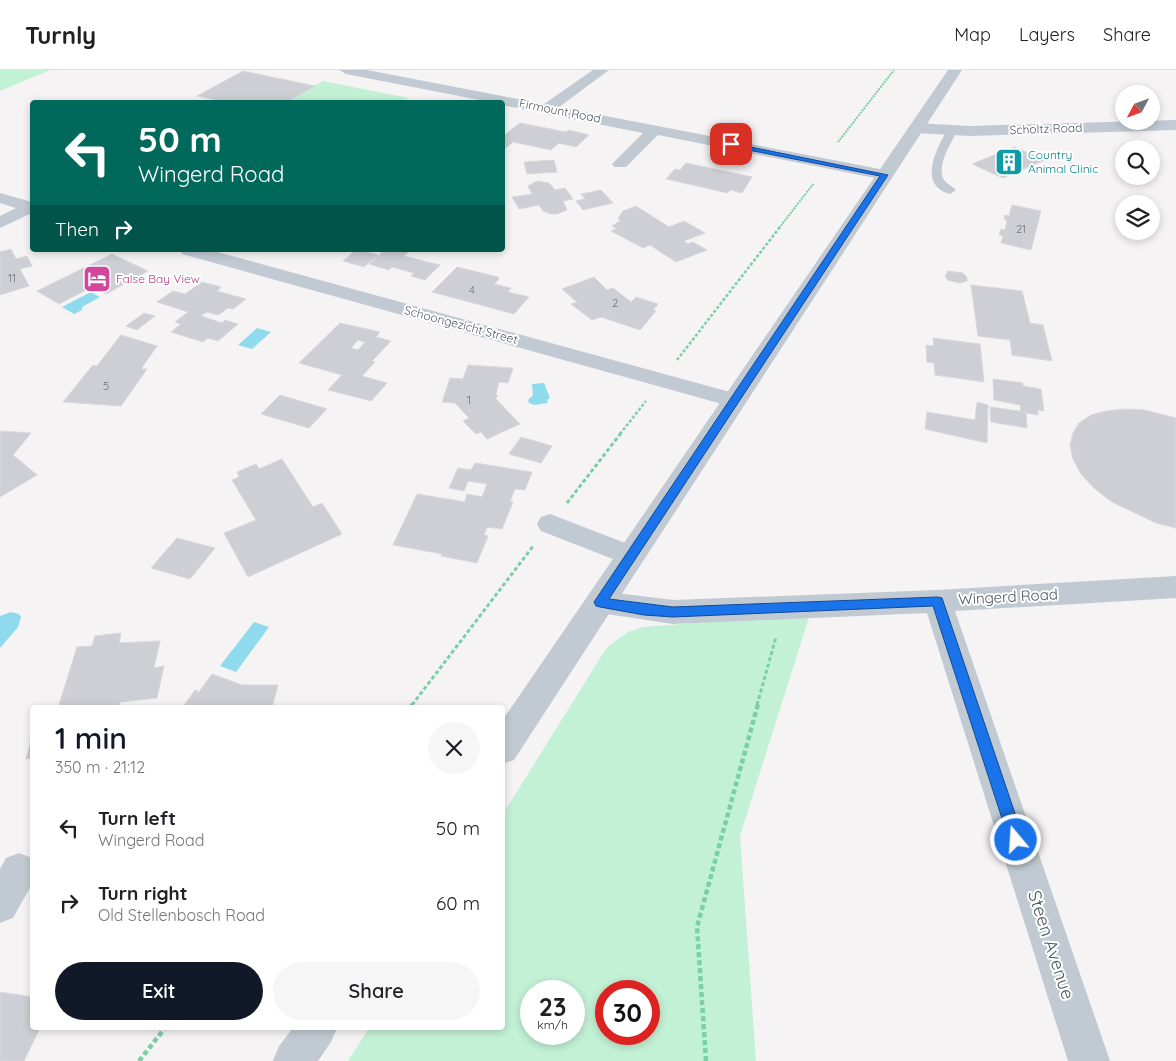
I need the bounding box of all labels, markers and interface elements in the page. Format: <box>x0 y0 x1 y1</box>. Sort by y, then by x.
text: Turnly <box>25 20 96 50</box>
text: Map <box>954 23 991 46</box>
text: Layers <box>1019 23 1075 46</box>
text: Share <box>1103 23 1151 46</box>
north arrow <box>1115 85 1160 130</box>
map controls <box>1115 85 1160 240</box>
street label: Firmount Road <box>518 95 602 126</box>
text: 50 m <box>138 117 222 161</box>
icon: left <box>55 120 120 185</box>
street label: Scholtz Road <box>1009 120 1083 137</box>
pin <box>710 123 752 165</box>
icon: arrive <box>717 130 745 158</box>
button: search <box>1115 140 1160 185</box>
building icon: Country Animal Clinic <box>994 147 1024 177</box>
place label: Country Animal Clinic <box>1028 147 1098 176</box>
text: Wingerd Road <box>138 160 284 188</box>
button: layers <box>1115 195 1160 240</box>
icon: right <box>109 215 137 243</box>
text: Then <box>55 217 99 241</box>
house number: 21 <box>1016 222 1026 236</box>
hotel icon: False Bay View <box>82 264 112 294</box>
house number: 11 <box>8 271 16 285</box>
place label: False Bay View <box>116 271 200 286</box>
house number: 4 <box>469 283 475 297</box>
house number: 2 <box>612 296 618 310</box>
street label: Schoongezicht Street <box>403 302 519 347</box>
house number: 5 <box>103 378 109 393</box>
house number: 1 <box>467 392 471 407</box>
street label: Wingerd Road <box>958 584 1058 609</box>
text: 1 min <box>55 719 127 757</box>
button: close <box>428 722 480 774</box>
text: 350 m · 21:12 <box>55 757 145 777</box>
text: Turn left <box>98 806 176 830</box>
position arrow <box>989 813 1041 865</box>
icon: left <box>55 814 83 842</box>
text: 50 m <box>436 816 480 840</box>
text: Wingerd Road <box>98 830 204 850</box>
text: Turn right <box>98 881 187 905</box>
street label: Steen Avenue <box>1023 887 1080 1002</box>
icon: right <box>55 889 83 917</box>
text: 60 m <box>436 891 480 915</box>
text: Old Stellenbosch Road <box>98 905 265 925</box>
button: Exit <box>55 962 263 1020</box>
button: Share <box>273 962 480 1020</box>
speed limit sign: 30 <box>595 980 660 1045</box>
text: 23 <box>539 991 566 1022</box>
text: km/h <box>537 1017 568 1032</box>

